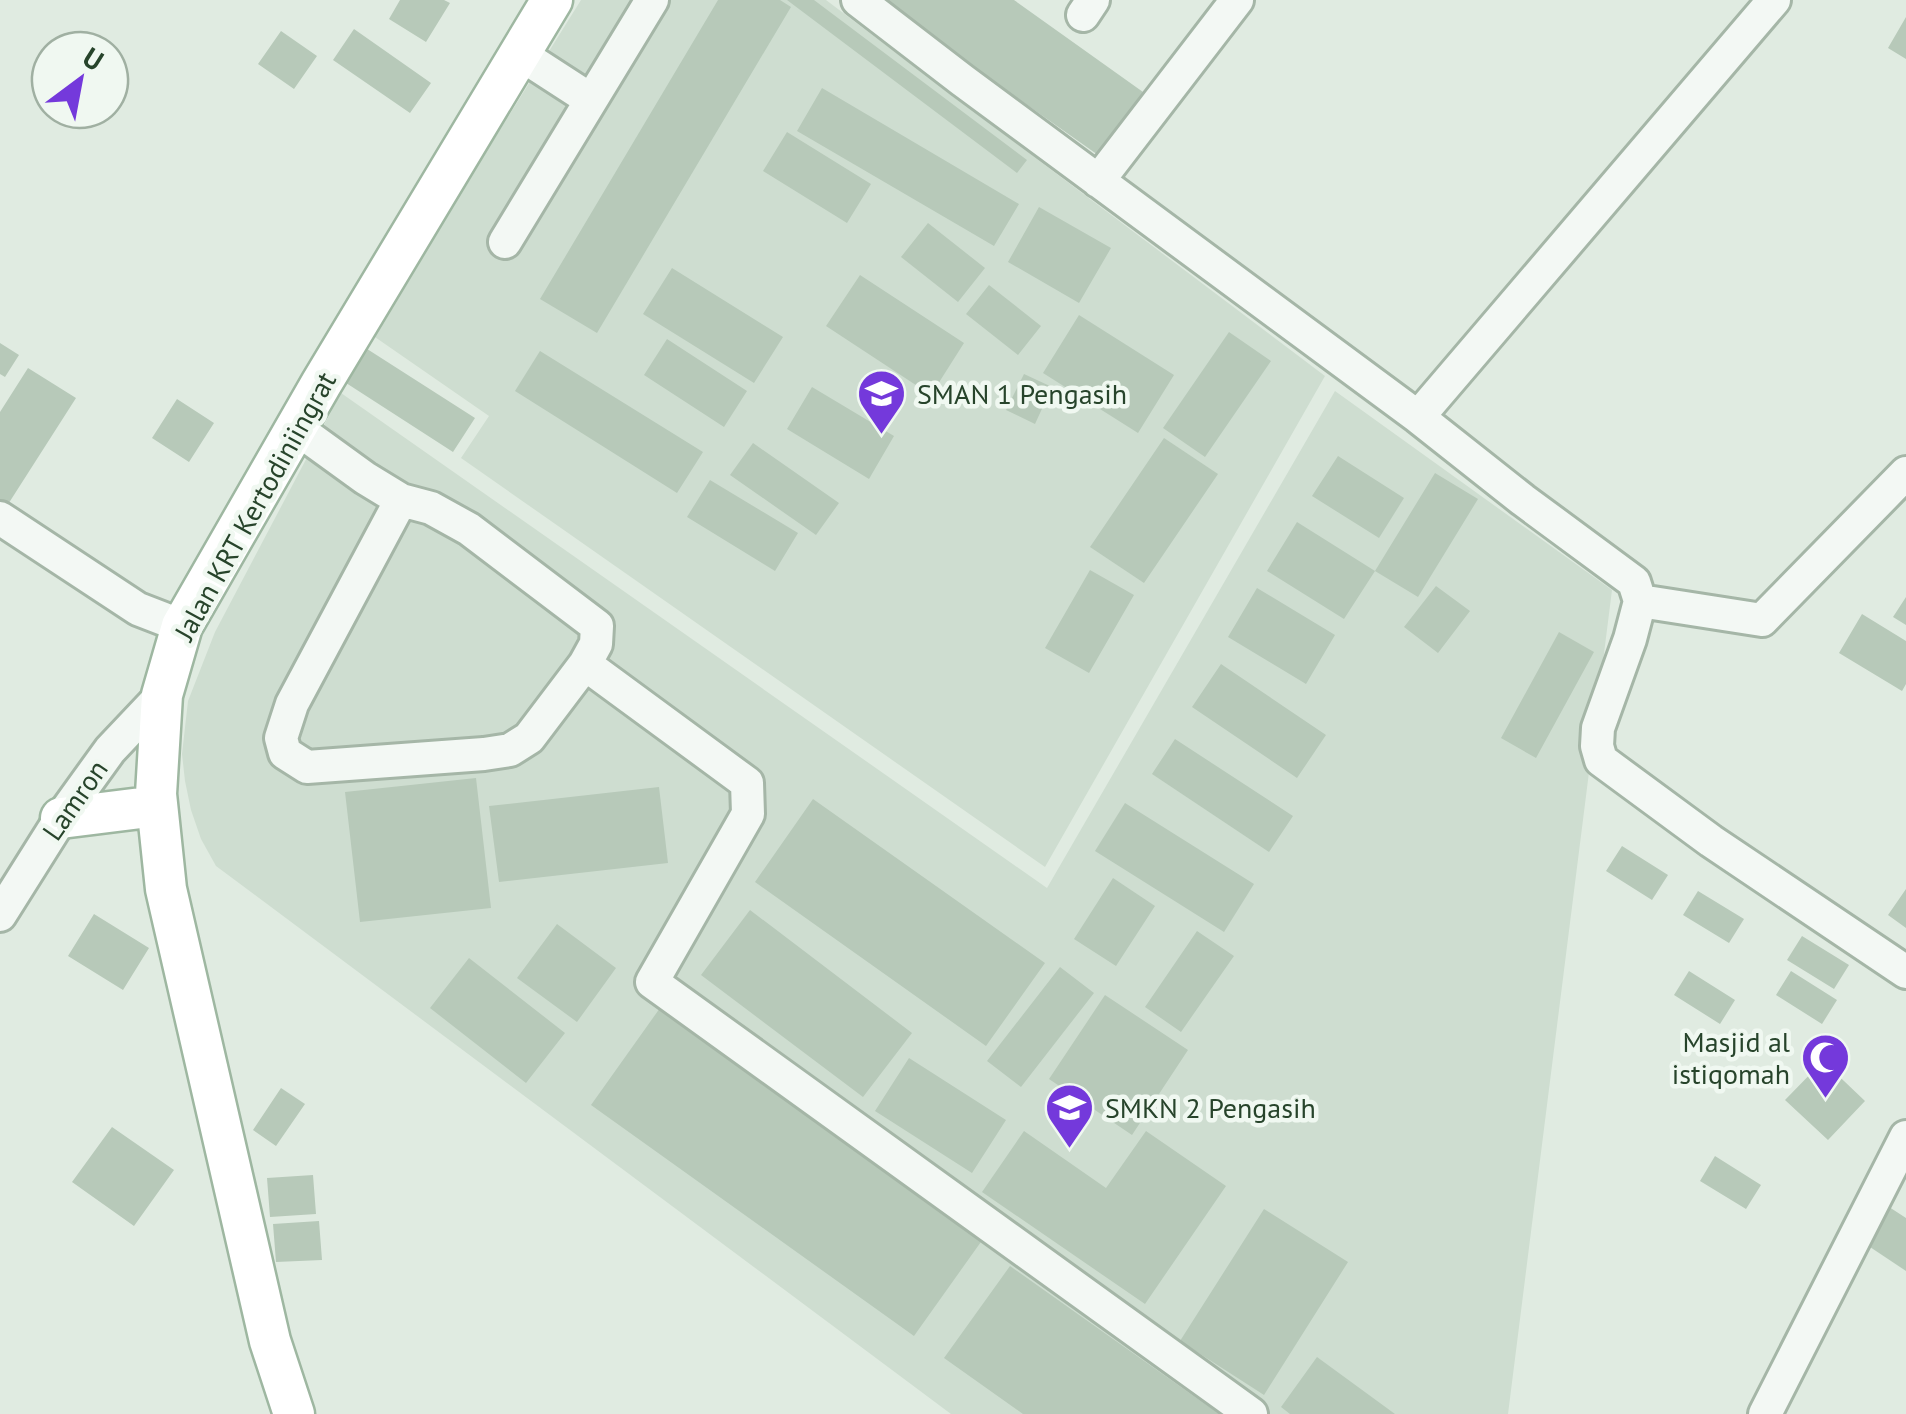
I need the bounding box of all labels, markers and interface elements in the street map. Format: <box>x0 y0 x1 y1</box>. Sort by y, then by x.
north arrow <box>30 30 130 130</box>
text: U <box>76 38 111 79</box>
street label: Jalan KRT Kertodiniingrat <box>165 365 344 647</box>
school or university icon: SMAN 1 Pengasih <box>856 368 908 436</box>
place label: SMAN 1 Pengasih <box>917 375 1127 412</box>
street label: Lamron <box>34 752 116 847</box>
place label: Masjid al istiqomah <box>1672 1023 1790 1092</box>
mosque icon: Masjid al istiqomah <box>1799 1032 1851 1100</box>
school or university icon: SMKN 2 Pengasih <box>1044 1082 1096 1150</box>
place label: SMKN 2 Pengasih <box>1105 1089 1316 1126</box>

